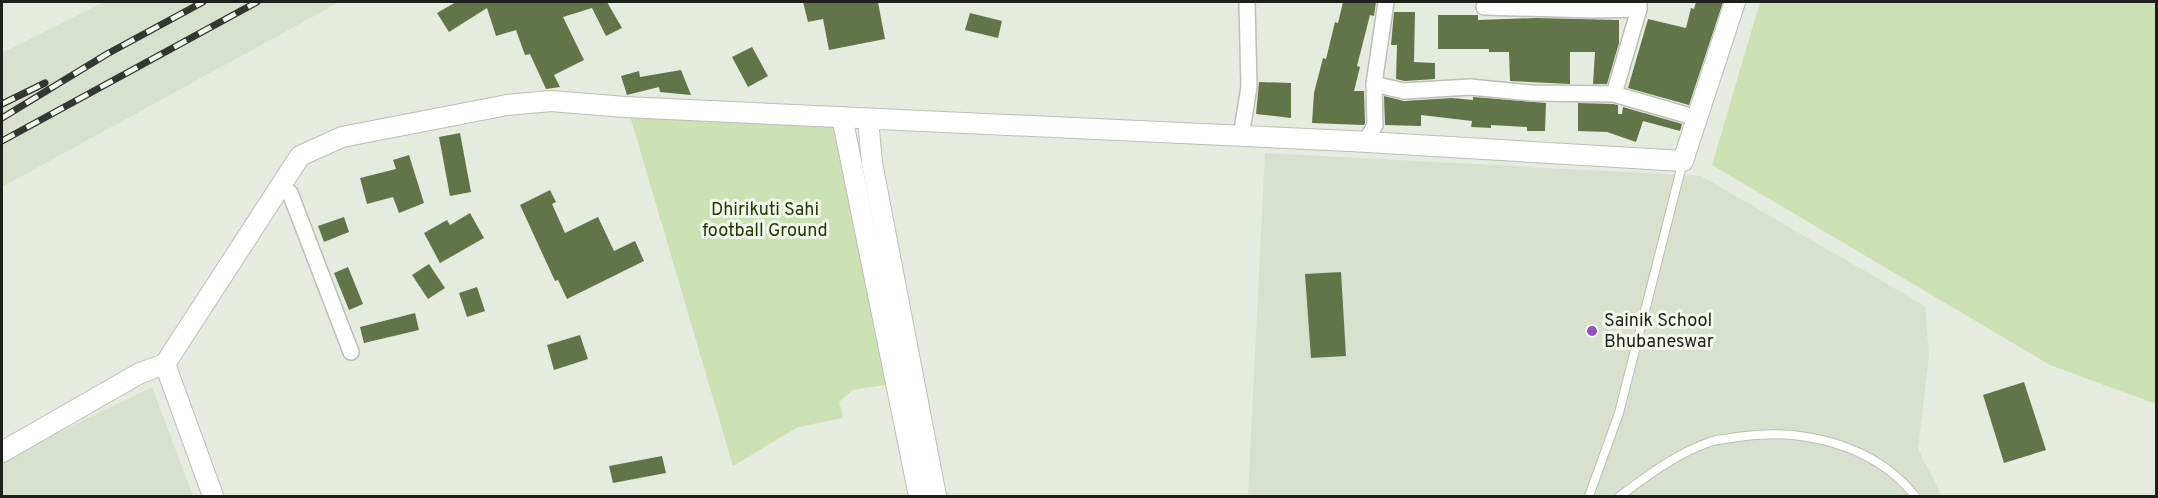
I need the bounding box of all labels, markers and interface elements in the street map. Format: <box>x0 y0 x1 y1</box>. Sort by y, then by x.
park label: Dhirikuti Sahi football Ground <box>702 199 828 243</box>
place label: Sainik School Bhubaneswar <box>1604 310 1714 354</box>
marker: Sainik School Bhubaneswar <box>1585 324 1599 338</box>

